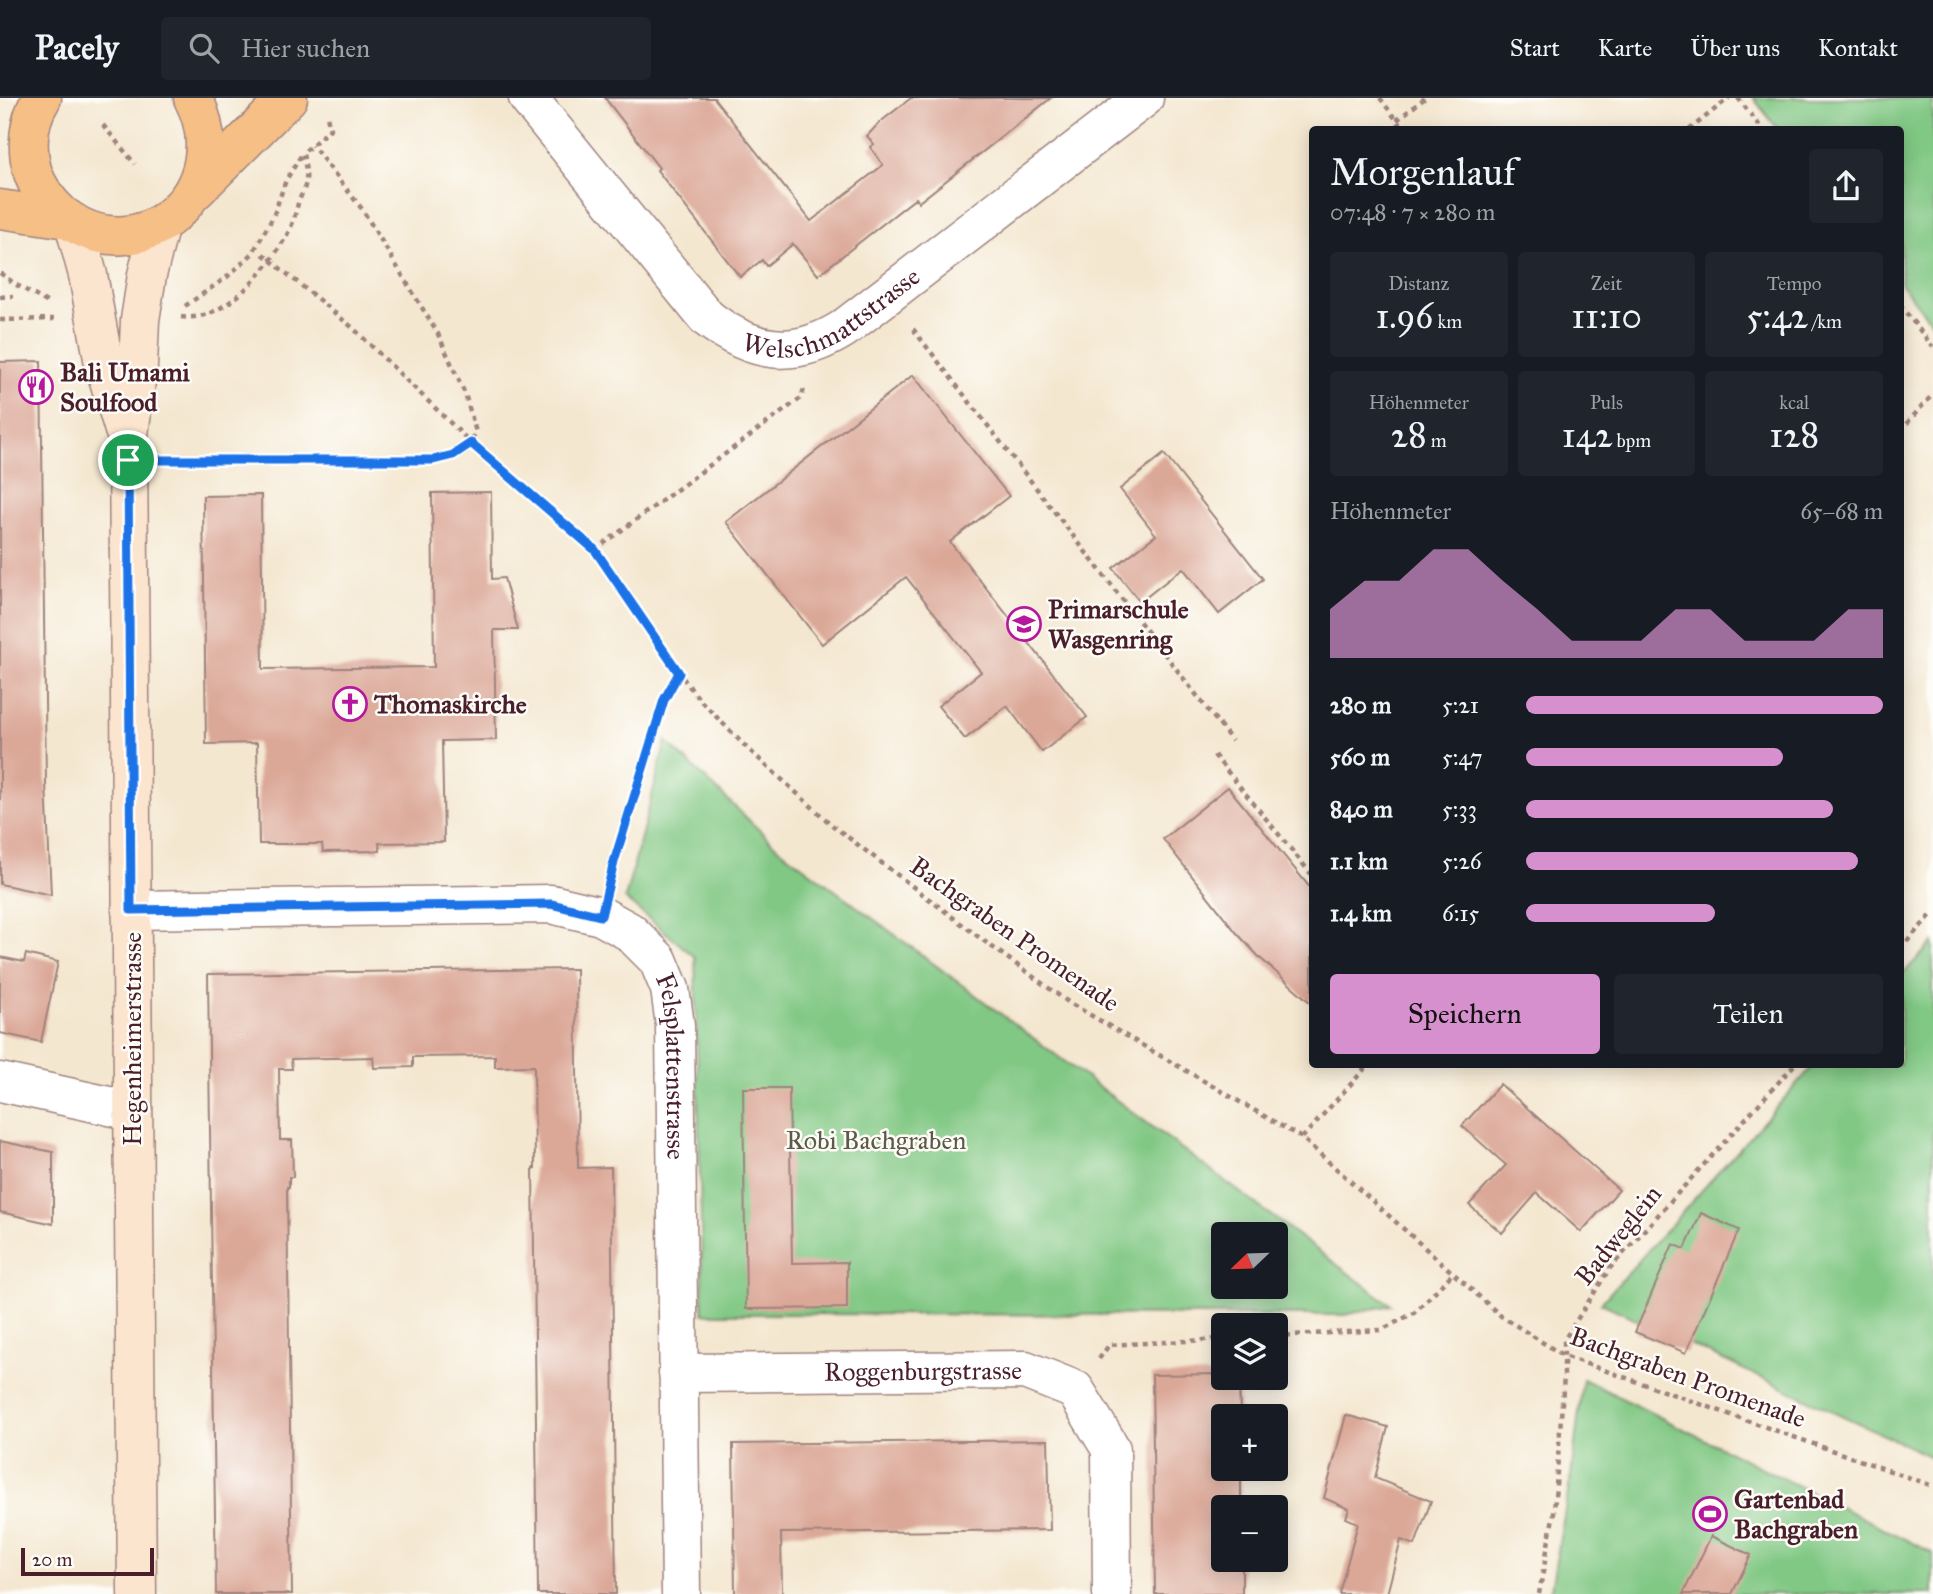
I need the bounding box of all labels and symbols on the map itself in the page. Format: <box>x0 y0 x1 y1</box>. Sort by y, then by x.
street label: Welschmattstrasse <box>739 260 926 365</box>
place label: Bali Umami Soulfood <box>60 356 191 418</box>
restaurant icon: Bali Umami Soulfood <box>17 368 55 406</box>
pin <box>98 430 158 490</box>
place label: Primarschule Wasgenring <box>1048 593 1189 656</box>
school or university icon: Primarschule Wasgenring <box>1005 605 1043 643</box>
church icon: Thomaskirche <box>331 685 369 723</box>
place label: Thomaskirche <box>373 688 527 720</box>
street label: Bachgraben Promenade <box>904 850 1126 1019</box>
street label: Hegenheimerstrasse <box>116 932 148 1146</box>
street label: Felsplattenstrasse <box>649 968 692 1160</box>
park label: Robi Bachgraben <box>786 1124 966 1156</box>
street label: Badweglein <box>1568 1178 1668 1292</box>
north arrow <box>1211 1222 1288 1298</box>
street label: Bachgraben Promenade <box>1566 1319 1810 1435</box>
street label: Roggenburgstrasse <box>824 1354 1022 1388</box>
place label: Gartenbad Bachgraben <box>1734 1483 1858 1546</box>
sports icon: Gartenbad Bachgraben <box>1691 1495 1729 1533</box>
scale bar <box>21 1545 154 1577</box>

